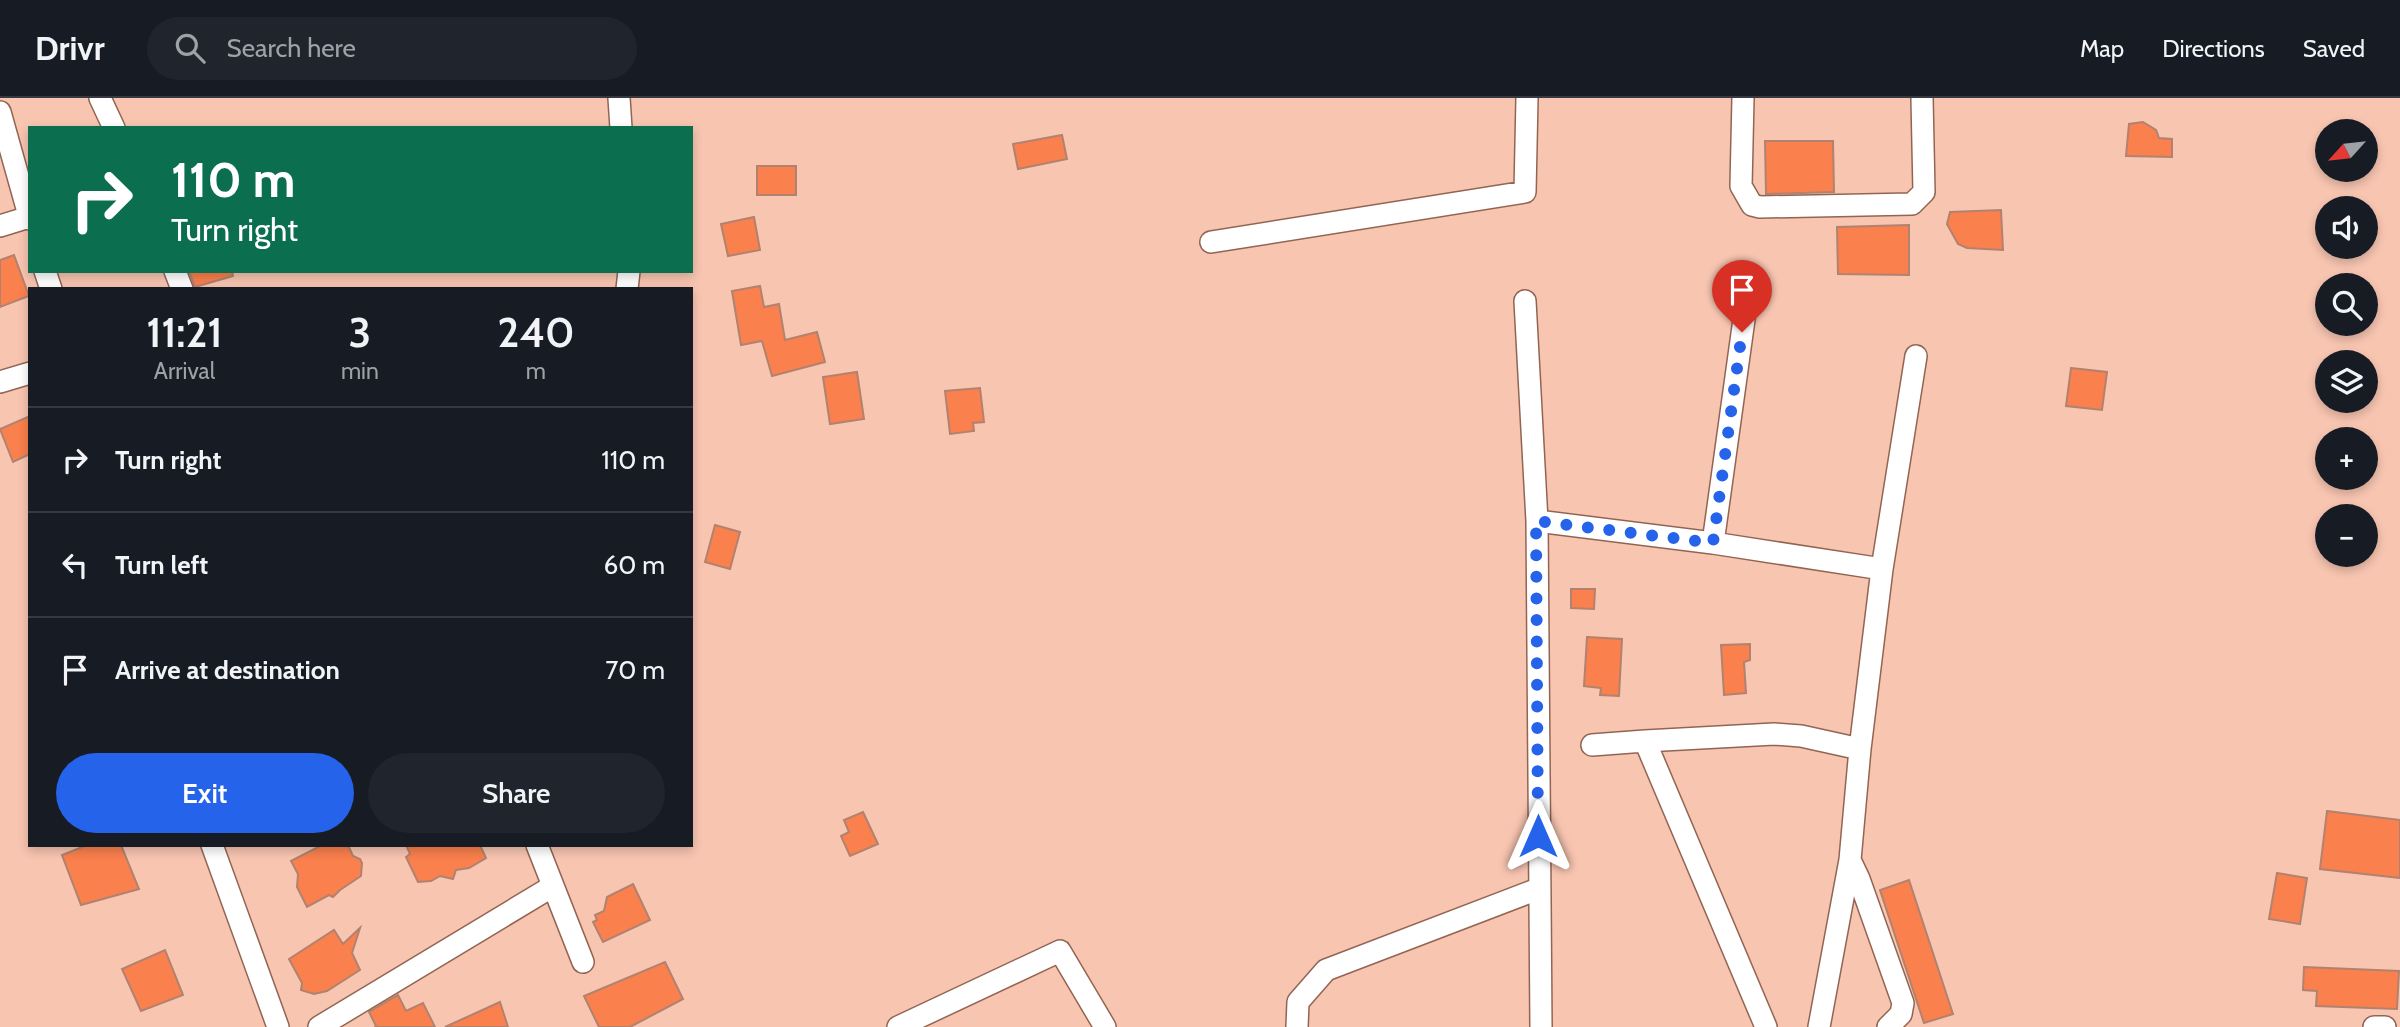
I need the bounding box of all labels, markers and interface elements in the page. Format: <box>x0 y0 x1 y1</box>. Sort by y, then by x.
search box <box>147 17 637 80</box>
text: Drivr <box>35 28 105 68</box>
icon: search <box>171 29 209 67</box>
text: Search here <box>227 32 356 64</box>
text: Map <box>2080 34 2124 63</box>
text: Directions <box>2162 34 2265 63</box>
text: Saved <box>2303 34 2365 63</box>
north arrow <box>2315 119 2378 182</box>
map controls <box>2315 119 2378 567</box>
text: 110 m <box>171 150 295 209</box>
icon: right <box>56 154 147 245</box>
button: sound <box>2315 196 2378 259</box>
text: Turn right <box>171 210 298 249</box>
pin <box>1712 260 1772 332</box>
icon: arrive <box>1723 271 1761 309</box>
button: search <box>2315 273 2378 336</box>
text: 11:21 <box>147 306 222 358</box>
text: 3 <box>349 306 371 358</box>
text: 240 <box>497 306 574 358</box>
button: layers <box>2315 350 2378 413</box>
text: Arrival <box>154 357 215 385</box>
text: min <box>341 357 379 385</box>
text: m <box>526 357 546 385</box>
button: + <box>2315 427 2378 490</box>
icon: right <box>56 441 94 479</box>
text: Turn right <box>115 444 221 476</box>
text: 110 m <box>601 444 665 476</box>
button: − <box>2315 504 2378 567</box>
icon: left <box>56 546 94 584</box>
text: Turn left <box>115 549 208 581</box>
text: 60 m <box>603 549 665 581</box>
icon: arrive <box>56 651 94 689</box>
text: Arrive at destination <box>115 654 340 686</box>
text: 70 m <box>605 654 665 686</box>
button: Exit <box>56 753 354 833</box>
button: Share <box>368 753 665 833</box>
position arrow <box>1501 799 1575 873</box>

